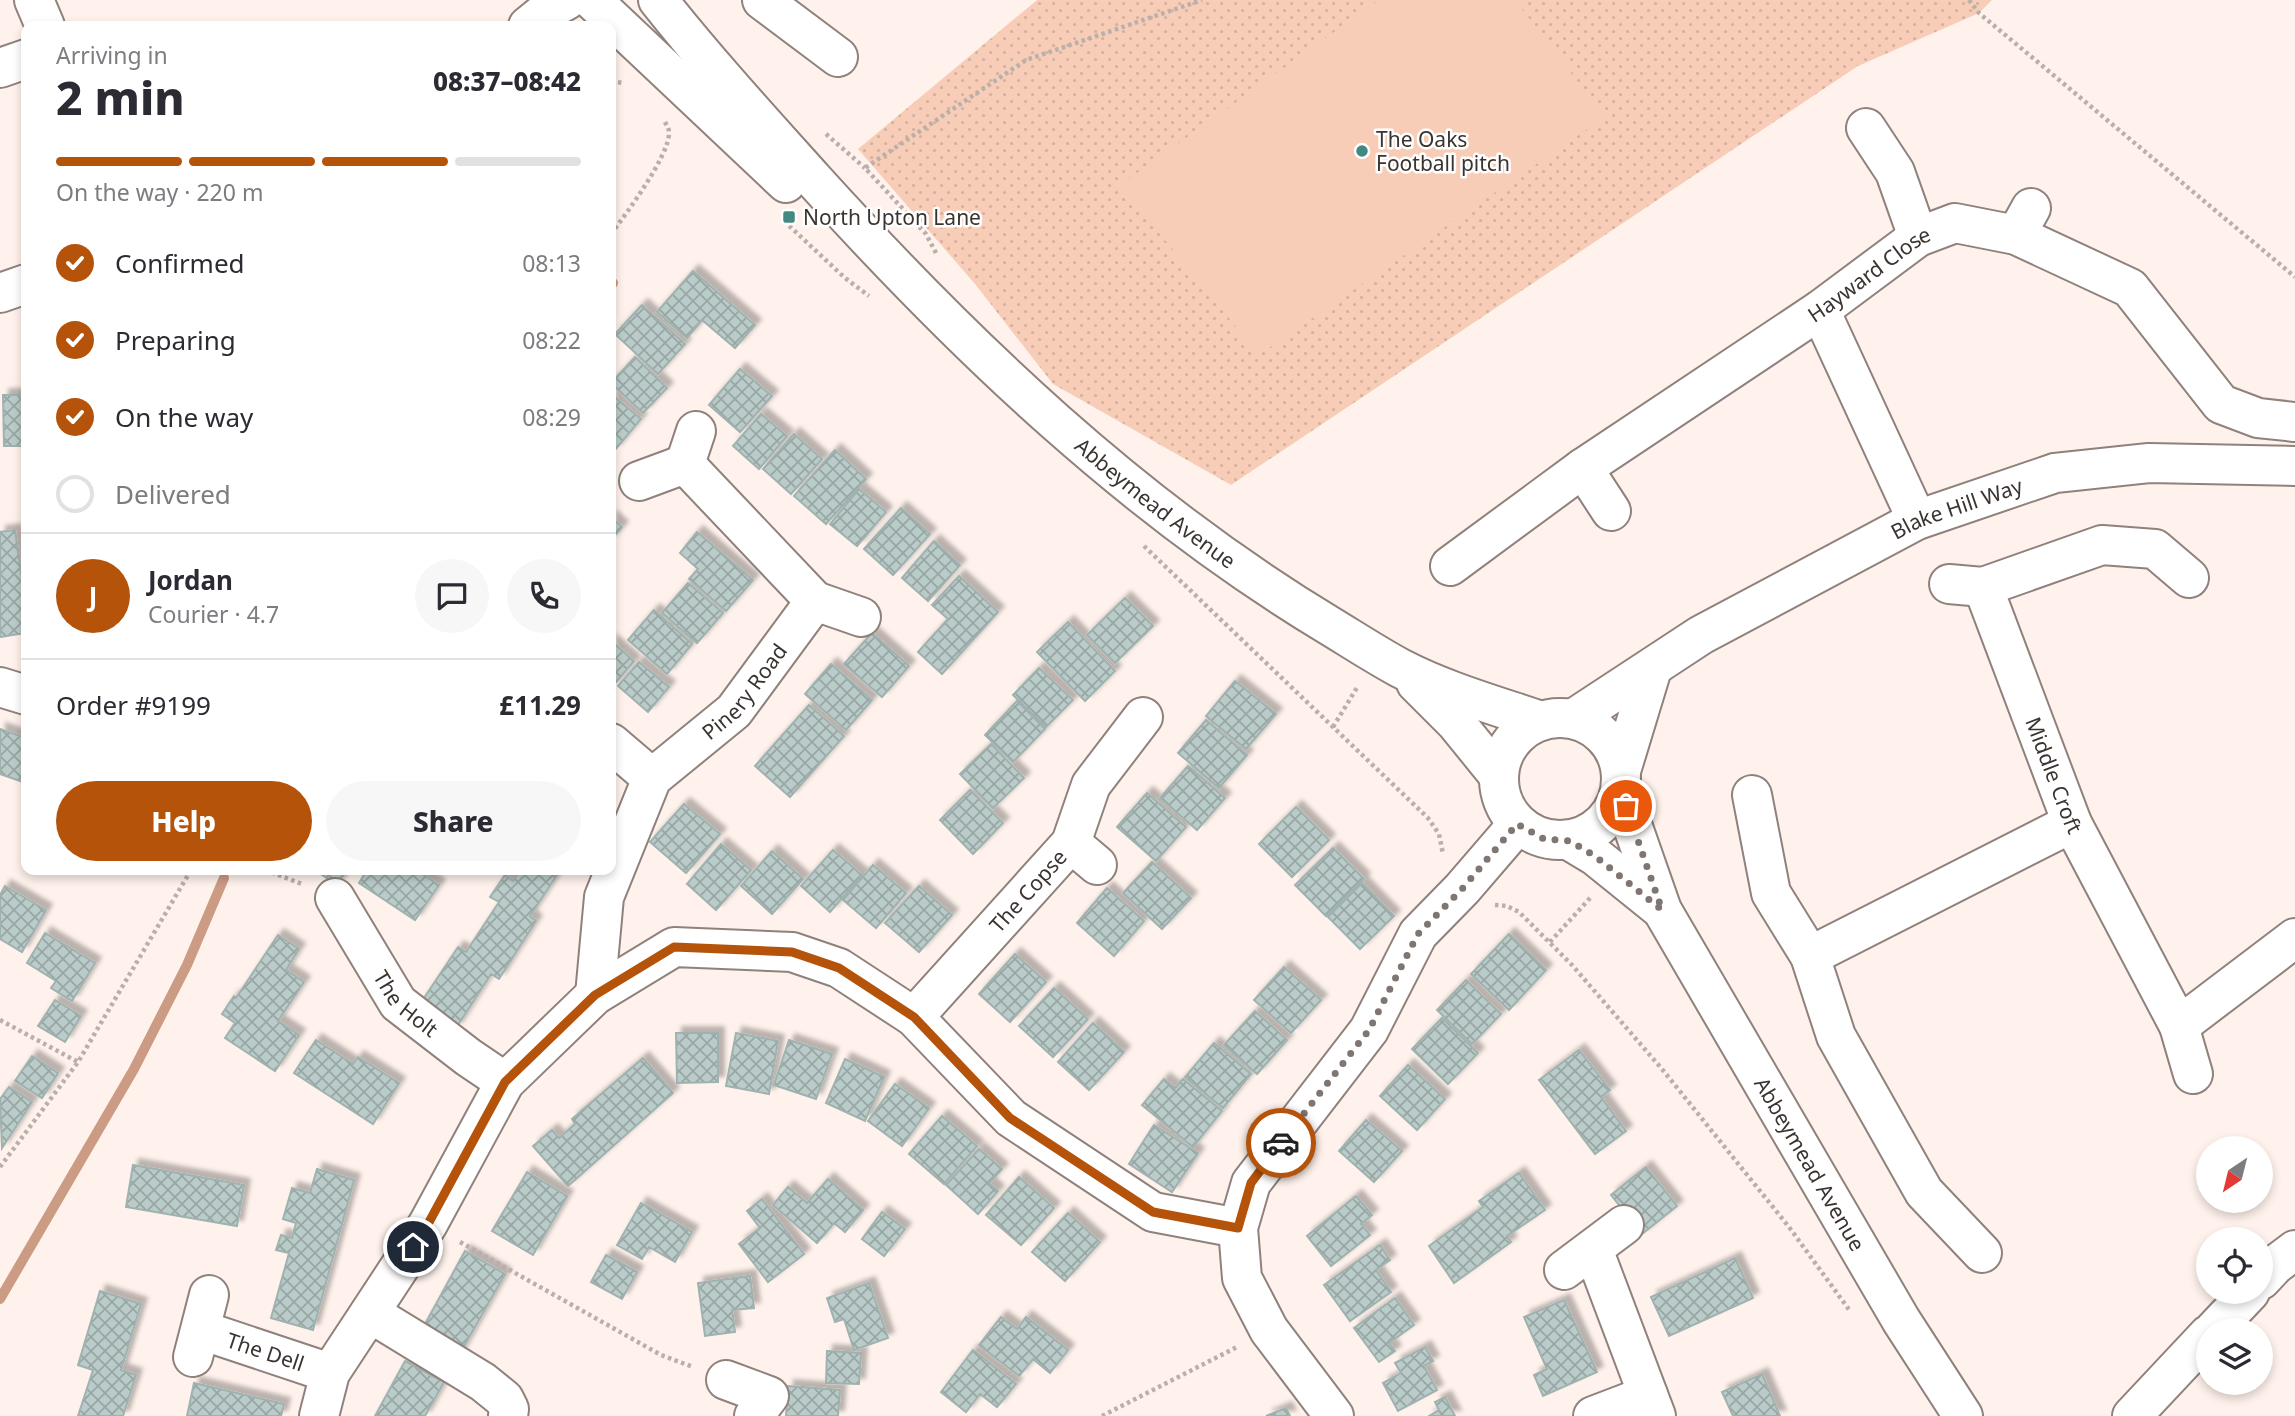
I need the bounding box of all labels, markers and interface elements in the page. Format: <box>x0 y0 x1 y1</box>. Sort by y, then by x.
text: Arriving in <box>56 39 168 71</box>
text: 08:37–08:42 <box>433 63 581 99</box>
text: 2 min <box>56 66 185 128</box>
place label: The Oaks Football pitch <box>1376 125 1510 177</box>
marker: The Oaks Football pitch <box>1354 143 1370 159</box>
text: On the way · 220 m <box>56 176 263 208</box>
place label: North Upton Lane <box>803 203 981 231</box>
marker: North Upton Lane <box>781 209 797 225</box>
street label: Hayward Close <box>1802 220 1934 328</box>
icon: check <box>56 244 94 282</box>
text: Confirmed <box>115 245 245 281</box>
text: 08:13 <box>522 247 581 279</box>
icon: check <box>56 321 94 359</box>
text: Preparing <box>115 322 236 358</box>
text: 08:22 <box>522 324 581 356</box>
icon: check <box>56 398 94 436</box>
text: On the way <box>115 399 253 435</box>
text: 08:29 <box>522 401 581 433</box>
street label: Abbeymead Avenue <box>1069 431 1241 575</box>
street label: Blake Hill Way <box>1886 471 2026 546</box>
text: Delivered <box>115 476 231 512</box>
button: chat <box>415 559 489 633</box>
button: phone <box>507 559 581 633</box>
text: Jordan <box>148 562 233 598</box>
text: J <box>89 578 97 614</box>
text: Courier · 4.7 <box>148 598 279 630</box>
street label: Pinery Road <box>696 638 793 746</box>
text: Order #9199 <box>56 687 211 723</box>
text: £11.29 <box>499 687 581 723</box>
street label: Middle Croft <box>2019 713 2089 839</box>
pin <box>1596 776 1656 836</box>
button: Help <box>56 781 312 861</box>
button: Share <box>326 781 581 861</box>
icon: bag <box>1607 787 1645 825</box>
street label: The Copse <box>983 843 1073 938</box>
street label: The Holt <box>367 965 444 1043</box>
street label: Abbeymead Avenue <box>1748 1072 1872 1256</box>
courier <box>1246 1108 1316 1178</box>
icon: car <box>1262 1124 1300 1162</box>
north arrow <box>2196 1136 2273 1213</box>
map controls <box>2196 1136 2273 1395</box>
pin <box>383 1217 443 1277</box>
button: locate <box>2196 1227 2273 1304</box>
icon: home <box>394 1228 432 1266</box>
button: layers <box>2196 1318 2273 1395</box>
street label: The Dell <box>223 1326 308 1377</box>

